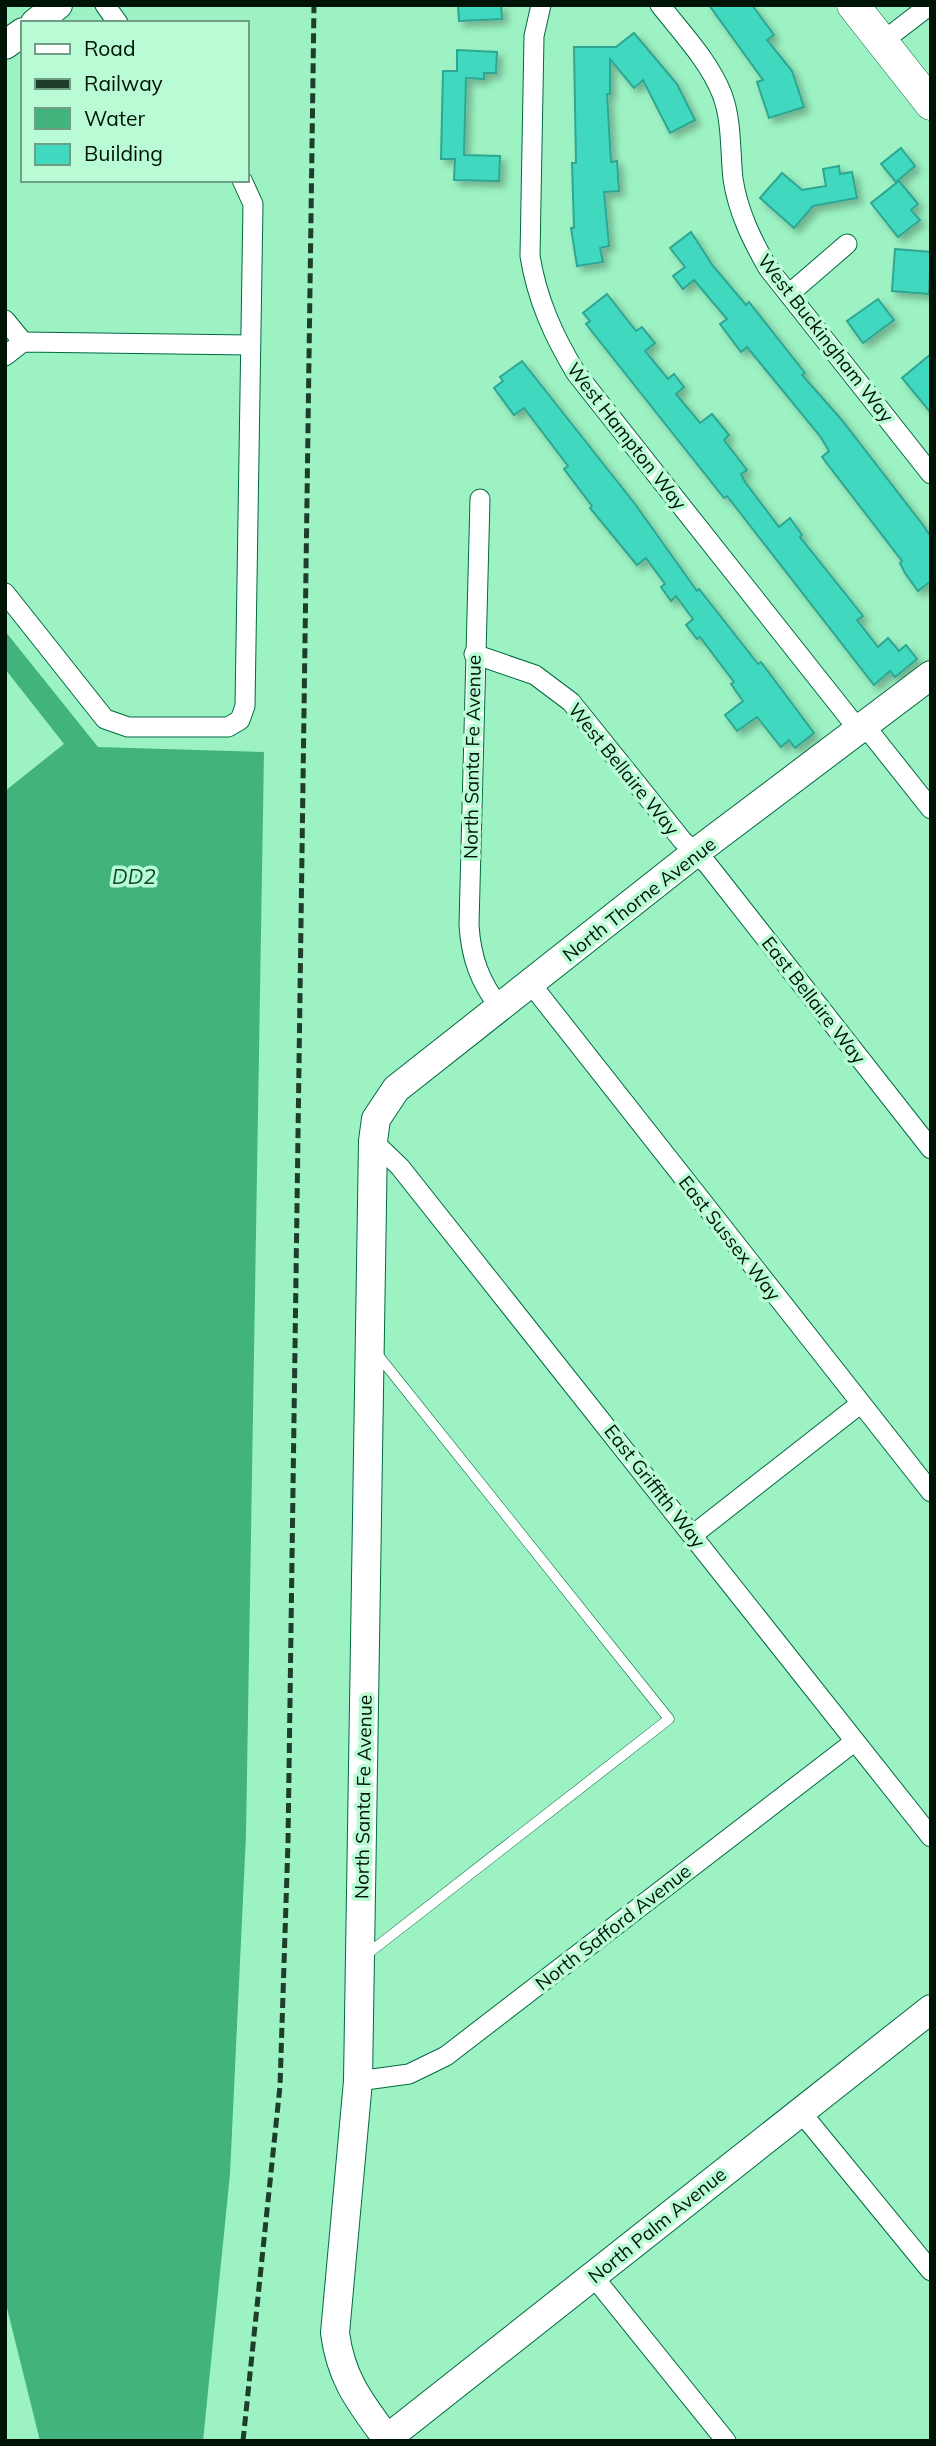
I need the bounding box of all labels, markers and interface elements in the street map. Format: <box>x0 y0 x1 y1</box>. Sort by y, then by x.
legend <box>21 21 248 182</box>
text: Road <box>84 35 135 61</box>
text: Railway <box>84 70 163 96</box>
text: Water <box>84 105 145 131</box>
text: Building <box>84 140 163 166</box>
street label: West Buckingham Way <box>753 249 899 427</box>
street label: West Hampton Way <box>562 358 692 514</box>
street label: North Santa Fe Avenue <box>458 655 486 859</box>
street label: West Bellaire Way <box>563 698 685 840</box>
street label: North Thorne Avenue <box>557 832 721 966</box>
water label: DD2 <box>112 863 156 889</box>
street label: East Bellaire Way <box>757 932 871 1068</box>
street label: East Sussex Way <box>674 1171 786 1305</box>
street label: East Griffith Way <box>599 1420 711 1552</box>
street label: North Santa Fe Avenue <box>349 1695 377 1899</box>
street label: North Safford Avenue <box>530 1859 696 1995</box>
street label: North Palm Avenue <box>583 2162 731 2288</box>

